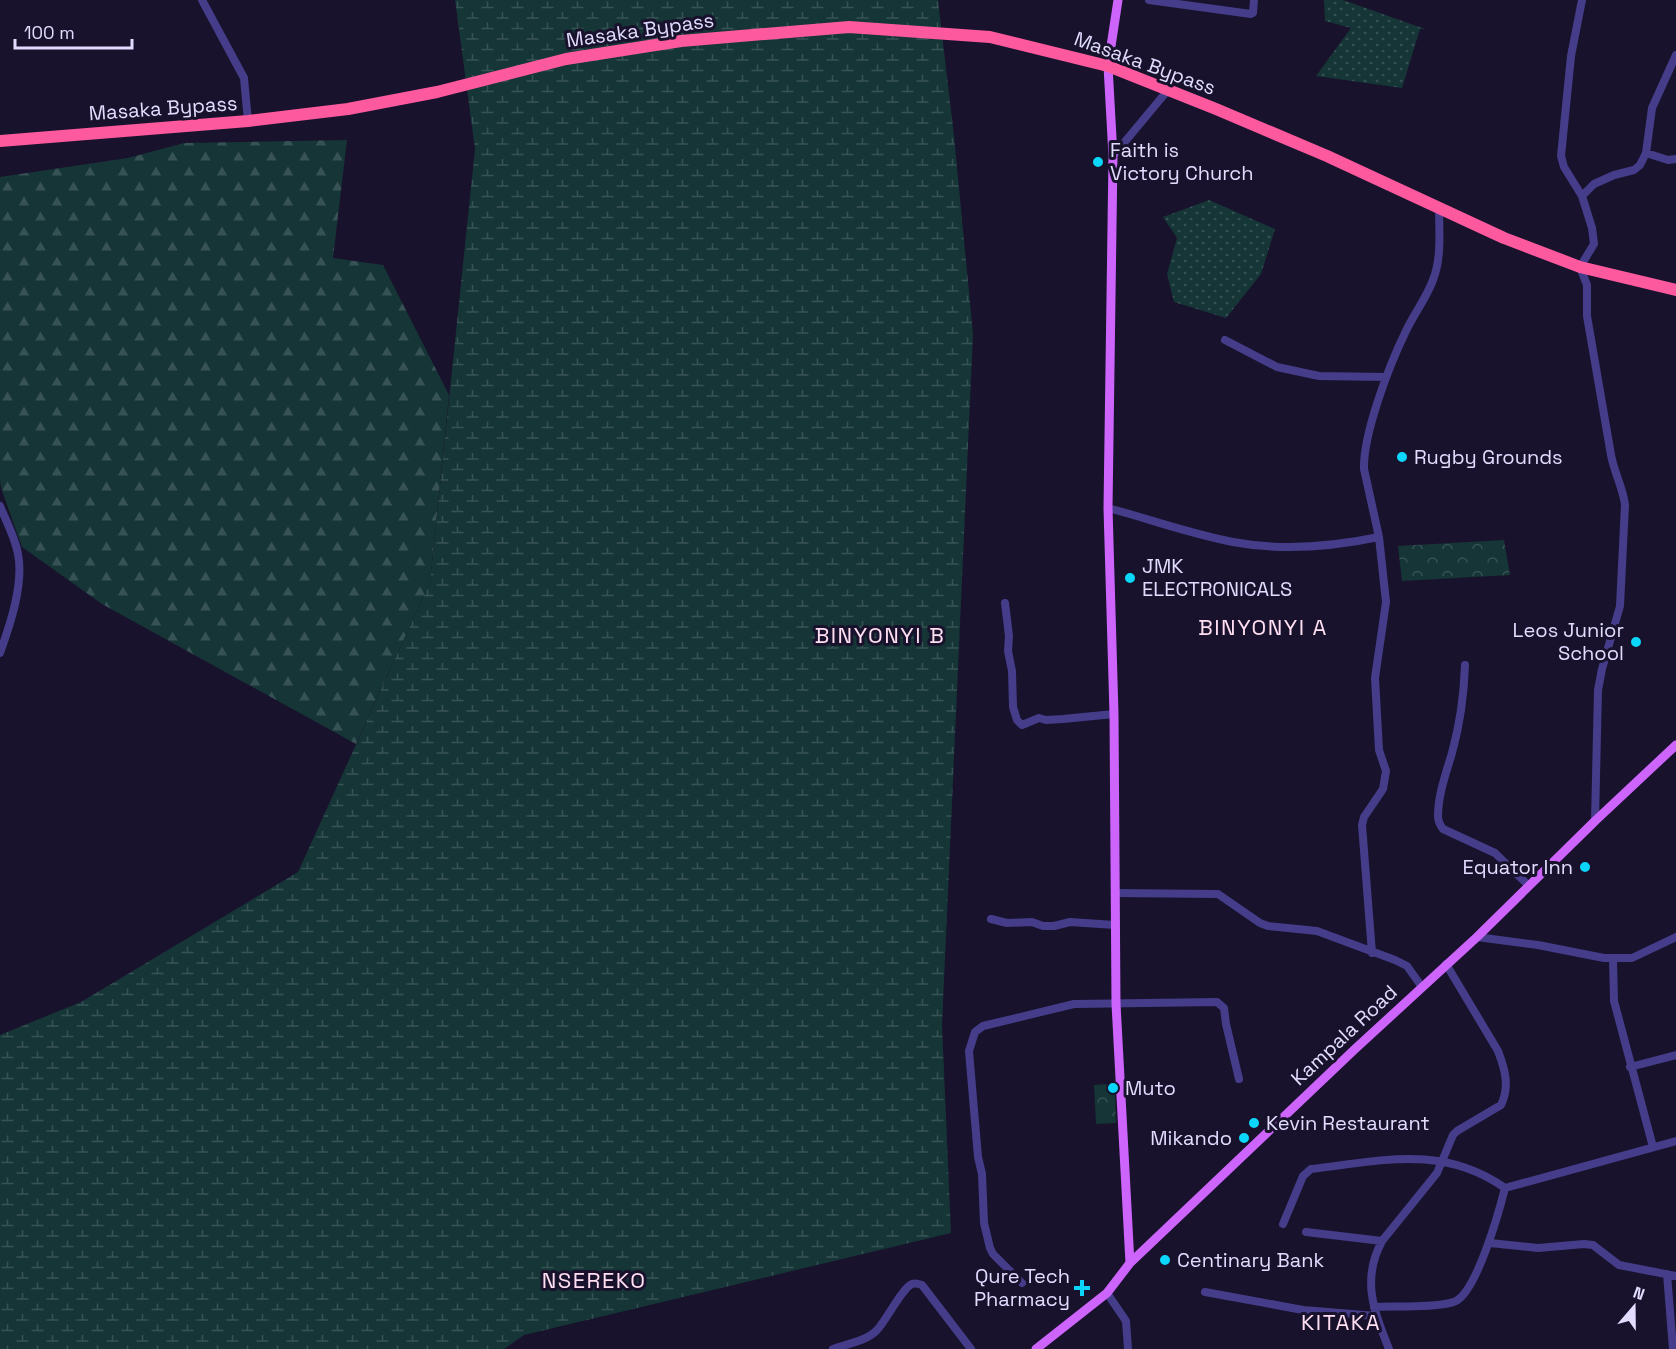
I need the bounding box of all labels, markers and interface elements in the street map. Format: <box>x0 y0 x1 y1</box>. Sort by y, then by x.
street label: Masaka Bypass <box>565 7 715 53</box>
scale bar <box>15 12 132 50</box>
text: 100 m <box>24 21 75 44</box>
street label: Masaka Bypass <box>1071 25 1219 101</box>
street label: Masaka Bypass <box>88 90 238 126</box>
place label: Faith is Victory Church <box>1110 137 1254 186</box>
marker: Faith is Victory Church <box>1091 155 1105 169</box>
place label: Rugby Grounds <box>1414 444 1563 470</box>
marker: Rugby Grounds <box>1395 450 1409 464</box>
place label: JMK ELECTRONICALS <box>1142 553 1292 602</box>
marker: JMK ELECTRONICALS <box>1123 571 1137 585</box>
district label: BINYONYI A <box>1198 613 1328 641</box>
place label: Leos Junior School <box>1513 617 1624 666</box>
district label: BINYONYI B <box>815 621 945 649</box>
marker: Leos Junior School <box>1629 635 1643 649</box>
place label: Equator Inn <box>1462 854 1573 880</box>
marker: Equator Inn <box>1578 860 1592 874</box>
street label: Kampala Road <box>1285 979 1403 1091</box>
place label: Muto <box>1125 1075 1176 1101</box>
marker: Muto <box>1106 1081 1120 1095</box>
place label: Kevin Restaurant <box>1266 1110 1430 1136</box>
marker: Kevin Restaurant <box>1247 1116 1261 1130</box>
place label: Mikando <box>1150 1125 1232 1151</box>
marker: Mikando <box>1237 1131 1251 1145</box>
place label: Centinary Bank <box>1177 1247 1324 1273</box>
marker: Centinary Bank <box>1158 1253 1172 1267</box>
place label: Qure Tech Pharmacy <box>974 1263 1070 1312</box>
district label: NSEREKO <box>542 1266 646 1294</box>
north arrow <box>1604 1277 1664 1337</box>
marker: Qure Tech Pharmacy <box>1075 1281 1089 1295</box>
text: N <box>1630 1282 1648 1305</box>
district label: KITAKA <box>1301 1308 1381 1336</box>

